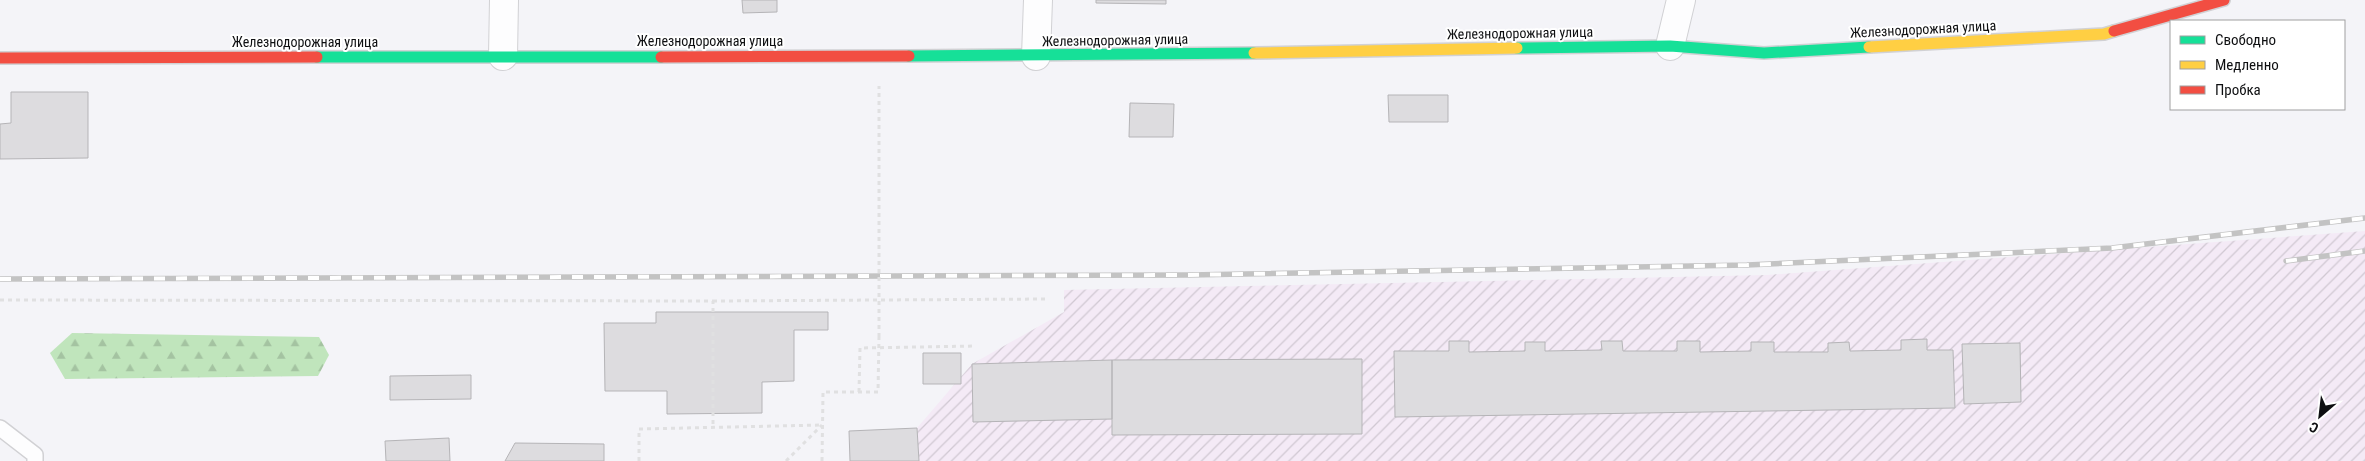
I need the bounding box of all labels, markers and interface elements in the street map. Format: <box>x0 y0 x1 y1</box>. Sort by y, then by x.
street label: Железнодорожная улица <box>1850 17 1996 41</box>
legend <box>2170 20 2345 110</box>
street label: Железнодорожная улица <box>1447 24 1593 42</box>
street label: Железнодорожная улица <box>1042 31 1188 49</box>
text: Свободно <box>2215 31 2276 49</box>
street label: Железнодорожная улица <box>637 33 783 49</box>
street label: Железнодорожная улица <box>232 34 378 50</box>
text: Медленно <box>2215 56 2279 74</box>
text: Пробка <box>2215 81 2261 99</box>
north arrow <box>2295 391 2345 441</box>
text: С <box>2307 419 2321 436</box>

